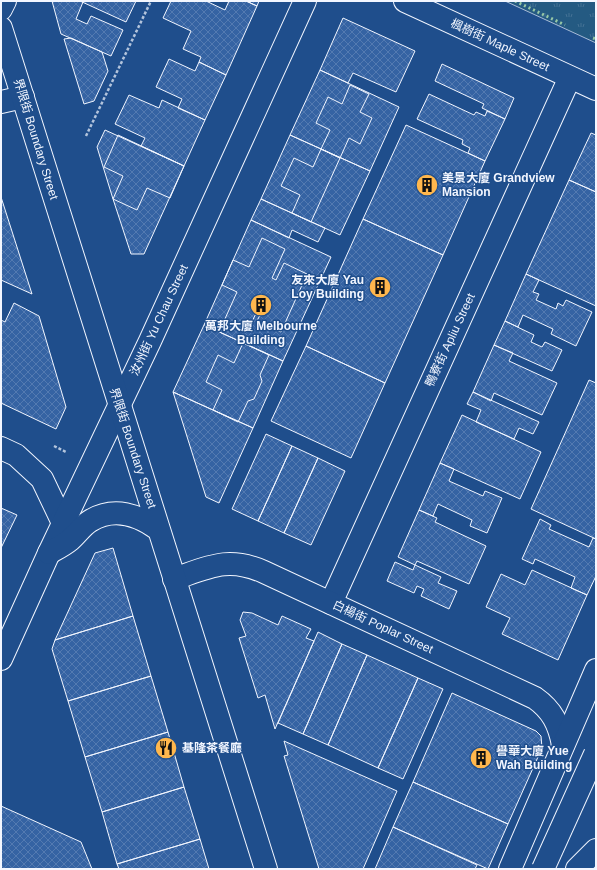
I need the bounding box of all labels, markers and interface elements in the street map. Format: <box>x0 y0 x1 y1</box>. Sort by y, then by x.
street label: 楓樹街 Maple Street <box>448 16 552 74</box>
street label: 界限街 Boundary Street <box>11 77 61 202</box>
place label: 美景大廈 Grandview Mansion <box>442 171 555 199</box>
building icon: 美景大廈 Grandview Mansion <box>414 172 440 198</box>
street label: 汝州街 Yu Chau Street <box>127 262 191 378</box>
place label: 友來大廈 Yau Loy Building <box>291 273 364 301</box>
building icon: 友來大廈 Yau Loy Building <box>367 274 393 300</box>
street label: 鴨寮街 Apliu Street <box>422 291 478 389</box>
building icon: 萬邦大廈 Melbourne Building <box>248 292 274 318</box>
place label: 萬邦大廈 Melbourne Building <box>205 319 317 347</box>
street label: 界限街 Boundary Street <box>107 386 159 511</box>
street label: 白楊街 Poplar Street <box>330 598 436 657</box>
restaurant icon: 基隆茶餐廳 <box>153 735 179 761</box>
place label: 基隆茶餐廳 <box>182 741 242 755</box>
place label: 譽華大廈 Yue Wah Building <box>496 744 572 772</box>
building icon: 譽華大廈 Yue Wah Building <box>468 745 494 771</box>

